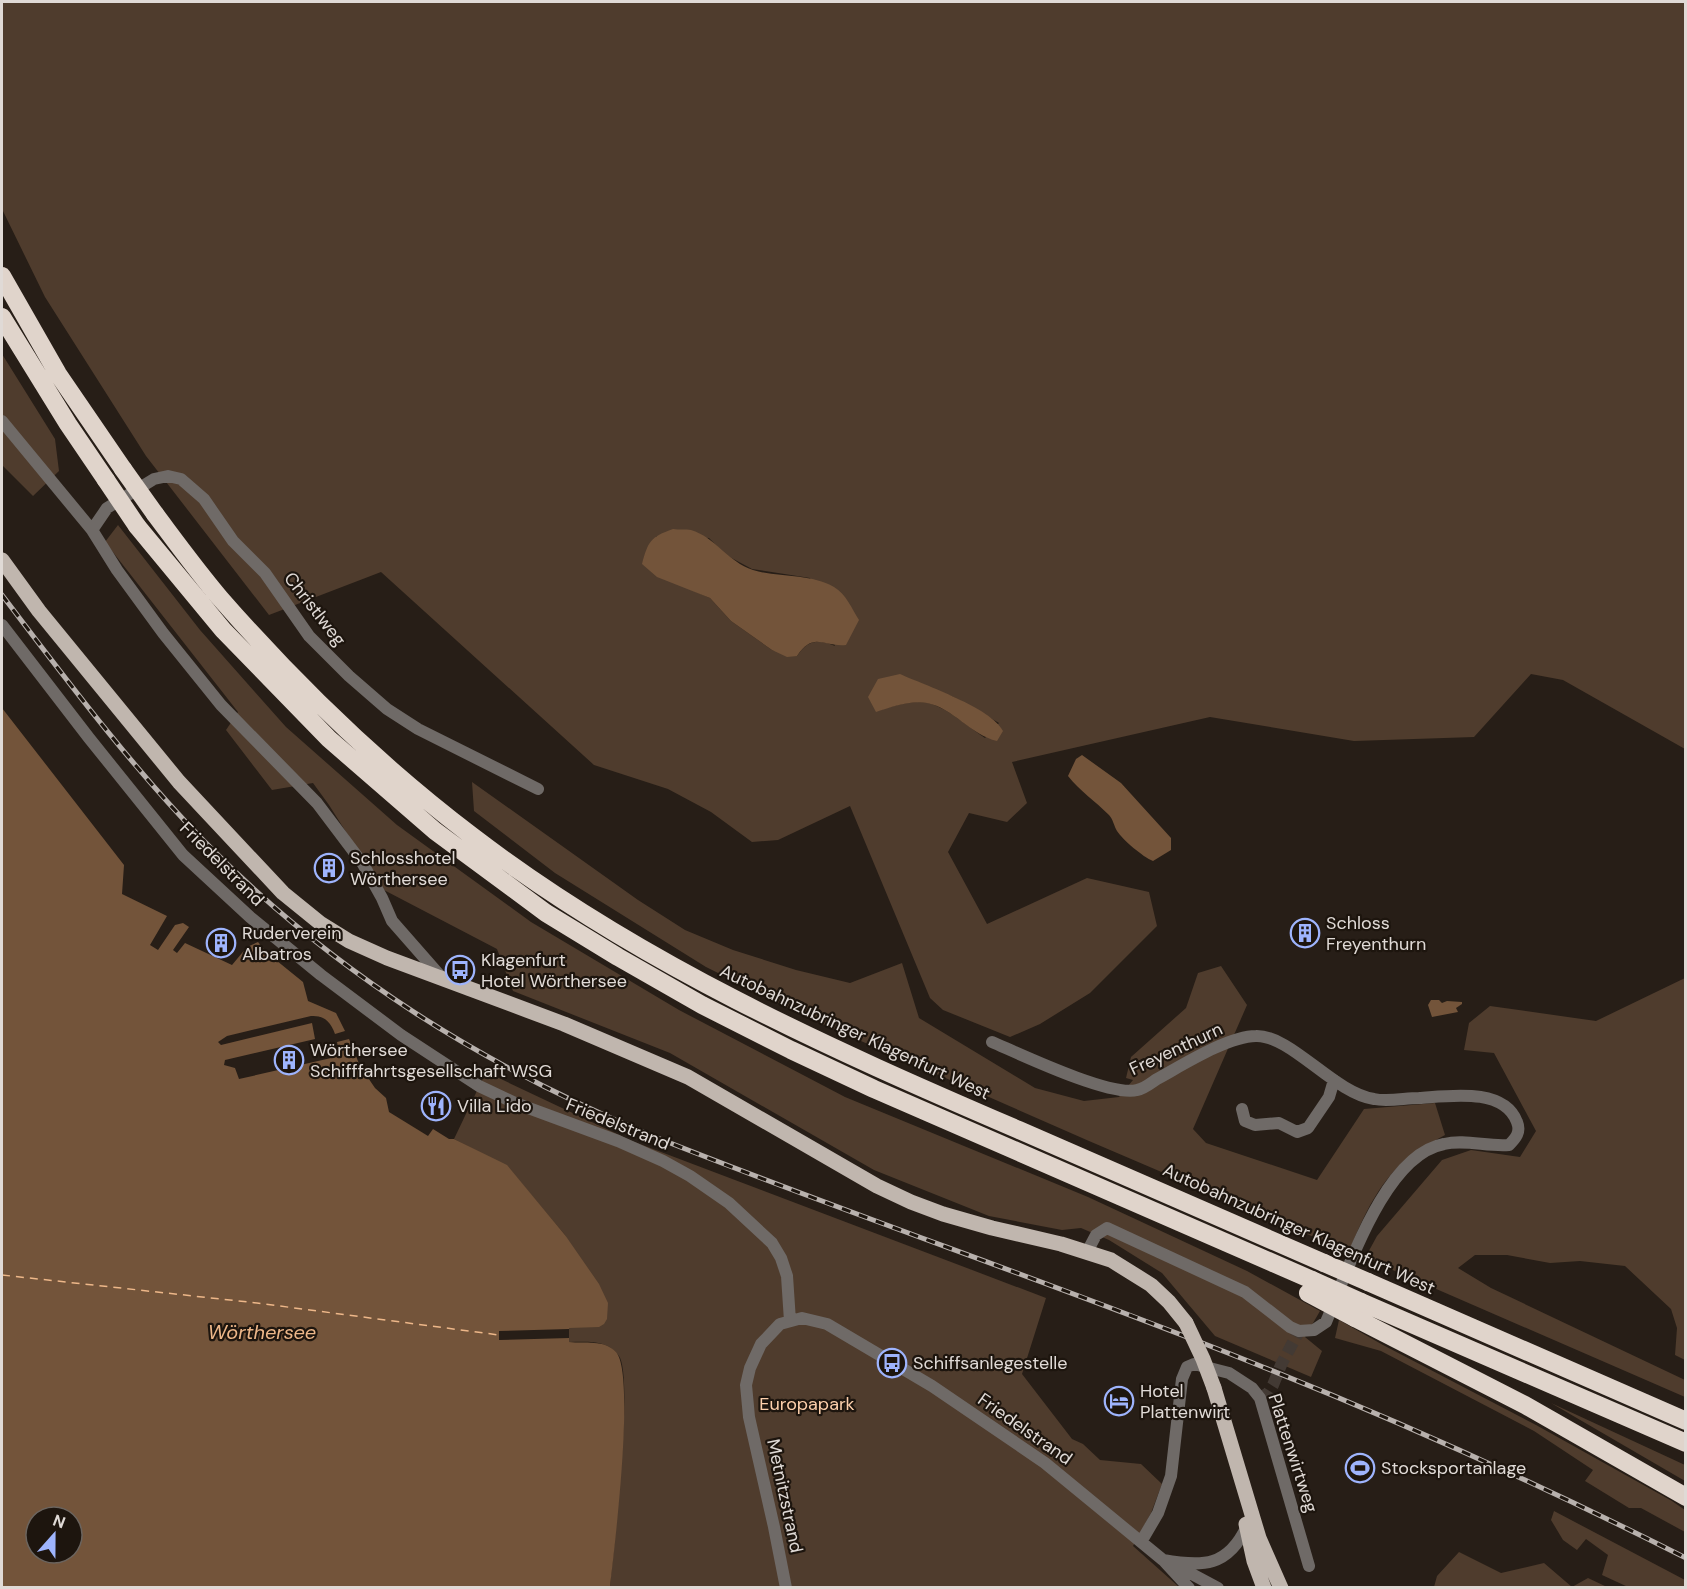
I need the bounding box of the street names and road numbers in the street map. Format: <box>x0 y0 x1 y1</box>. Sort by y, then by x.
street label: Christlweg <box>279 567 351 651</box>
street label: Friedelstrand <box>175 817 269 911</box>
street label: Autobahnzubringer Klagenfurt West <box>716 959 994 1105</box>
street label: Freyenthurn <box>1125 1017 1227 1081</box>
street label: Friedelstrand <box>562 1092 674 1156</box>
street label: Autobahnzubringer Klagenfurt West <box>1159 1158 1439 1300</box>
street label: Friedelstrand <box>973 1388 1077 1470</box>
street label: Plattenwirtweg <box>1262 1390 1324 1516</box>
street label: Metnitzstrand <box>761 1437 809 1555</box>

